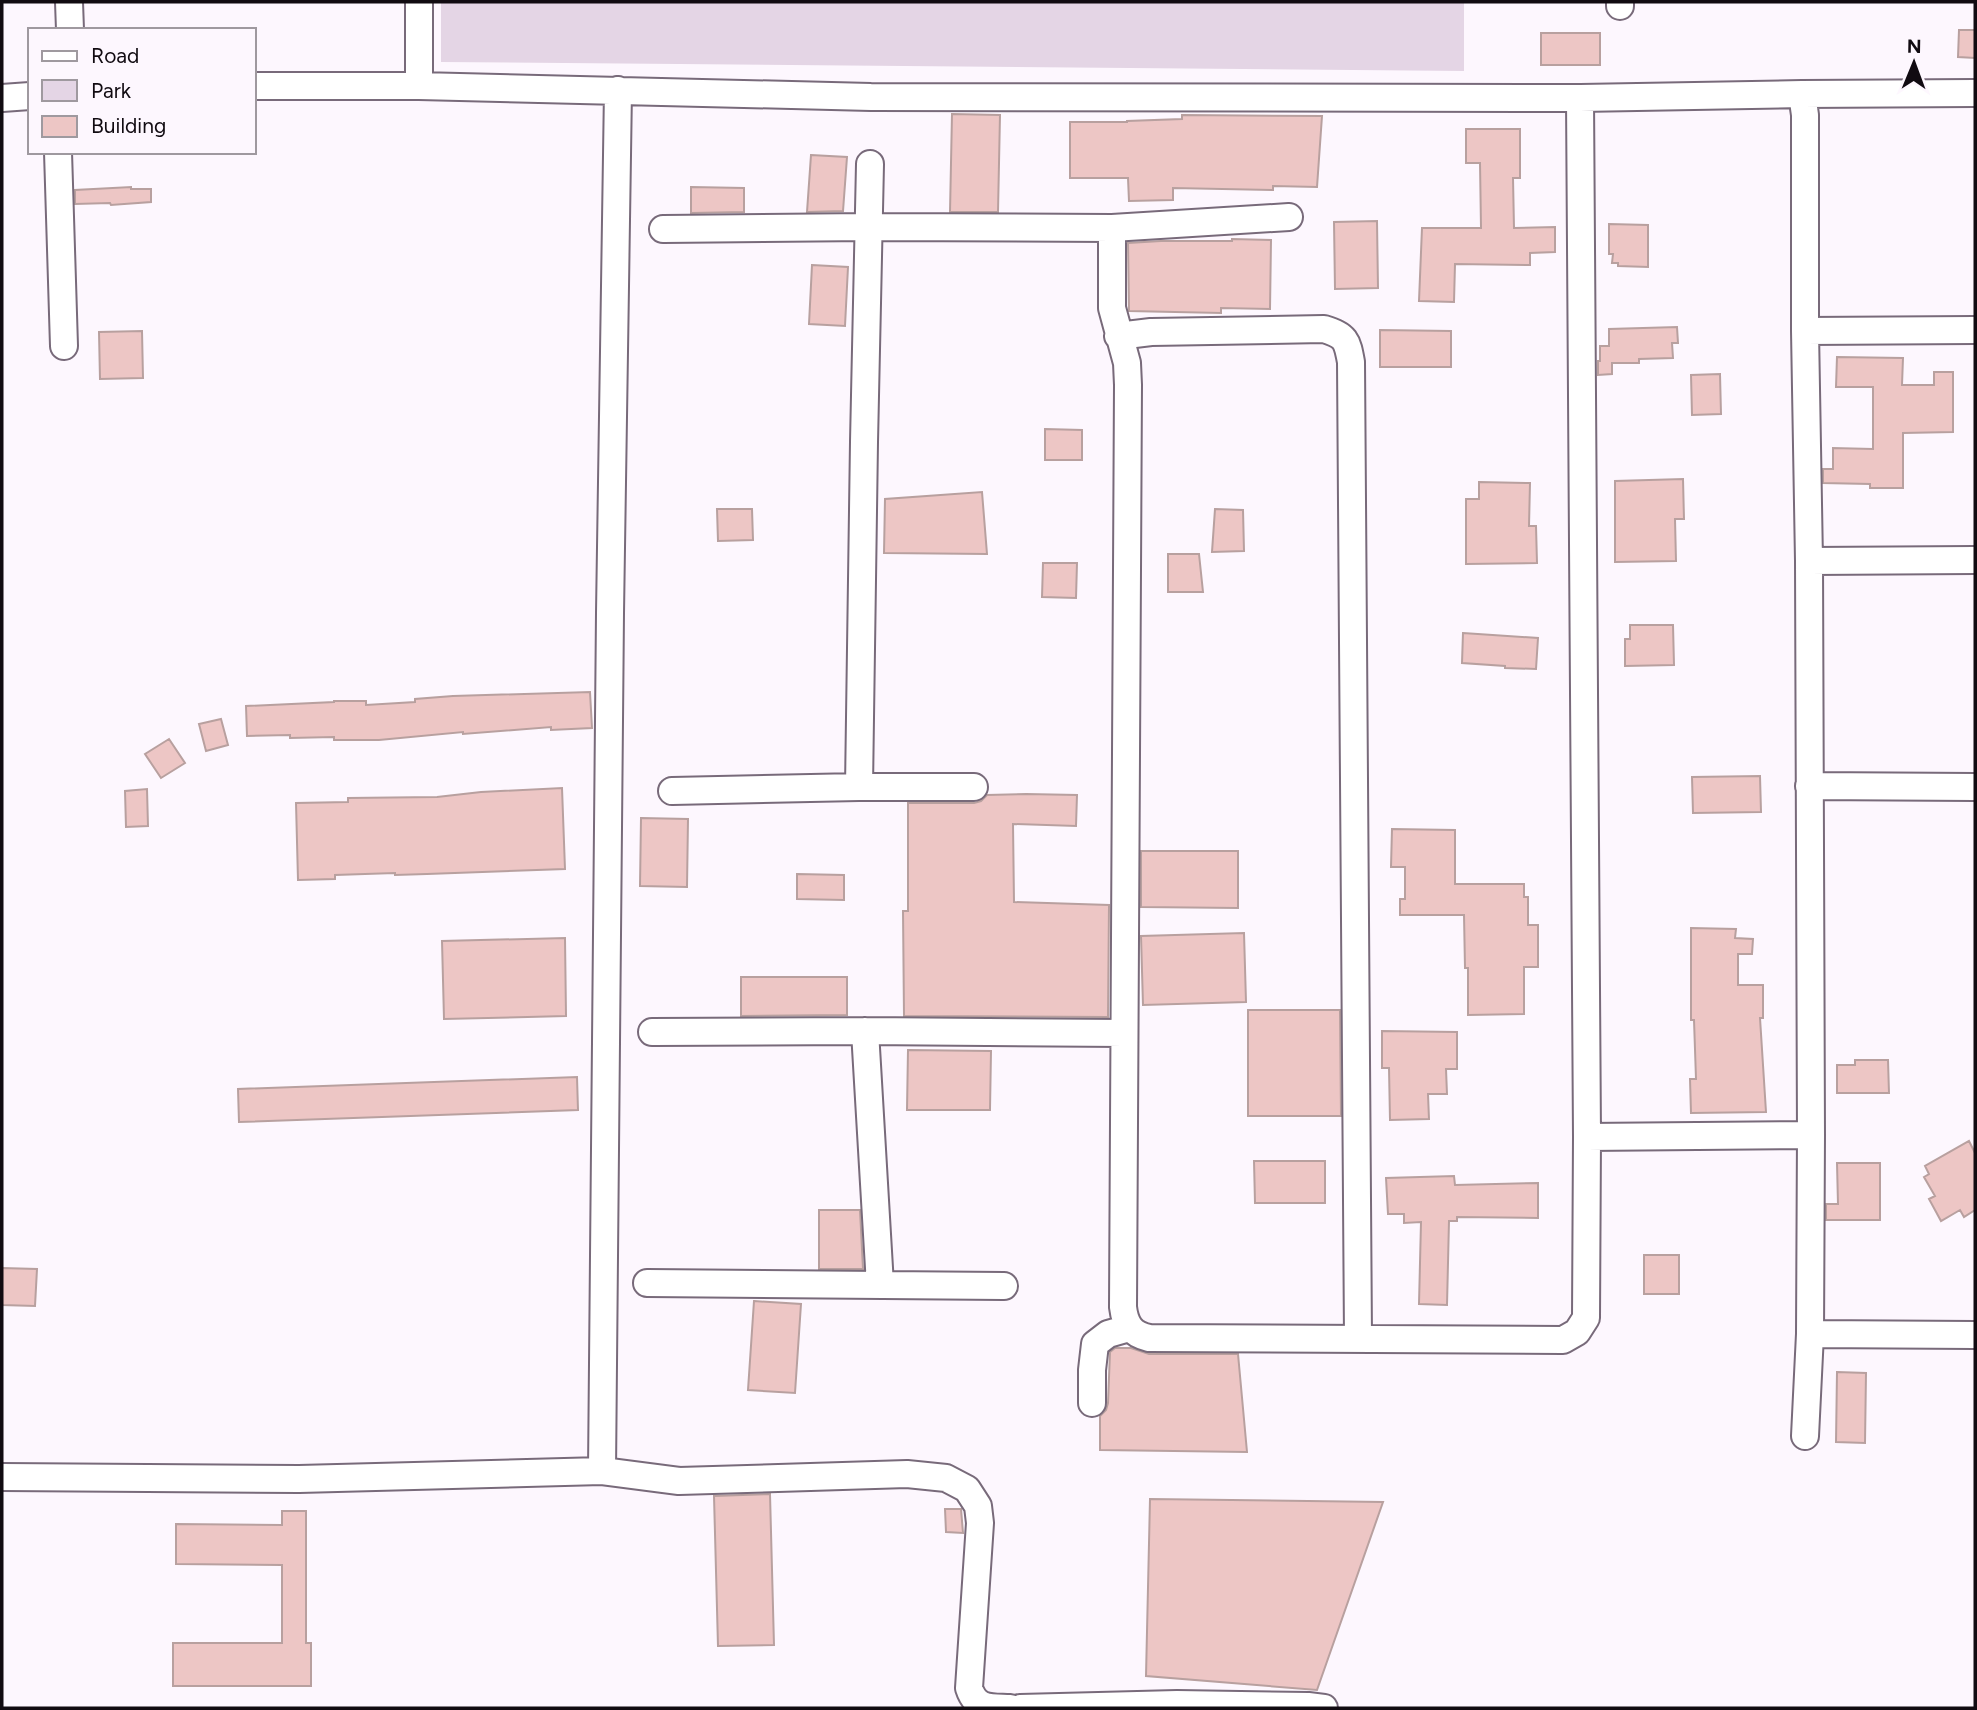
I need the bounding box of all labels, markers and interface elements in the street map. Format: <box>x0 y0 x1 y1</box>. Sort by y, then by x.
legend <box>28 28 256 154</box>
north arrow <box>1879 28 1949 98</box>
text: N <box>1907 35 1922 58</box>
text: Road <box>91 43 139 68</box>
text: Park <box>91 78 132 103</box>
text: Building <box>91 113 166 138</box>

